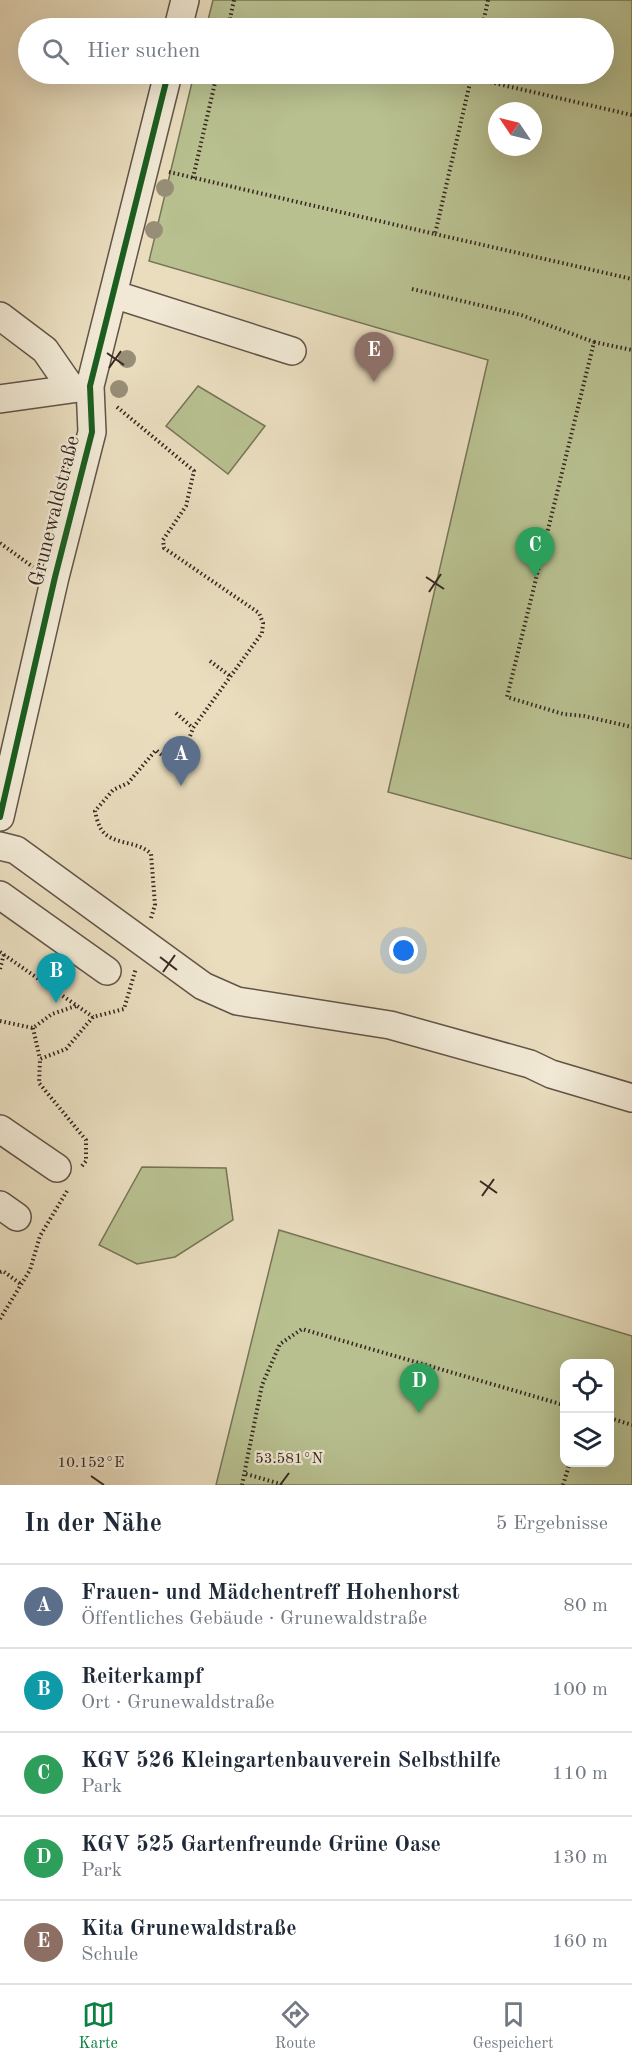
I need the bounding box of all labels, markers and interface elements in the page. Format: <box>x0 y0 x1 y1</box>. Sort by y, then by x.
search box <box>18 18 614 84</box>
icon: search <box>39 35 72 68</box>
text: Hier suchen <box>87 40 200 62</box>
north arrow <box>488 102 542 156</box>
pin: E <box>354 332 394 382</box>
street label: Grunewaldstraße <box>26 433 84 589</box>
pin: C <box>516 528 554 577</box>
pin: A <box>162 736 201 786</box>
your location <box>389 936 418 965</box>
pin: B <box>36 954 76 1003</box>
map controls <box>560 1359 614 1467</box>
button: locate <box>560 1359 614 1413</box>
pin: D <box>400 1364 438 1413</box>
button: layers <box>560 1413 614 1467</box>
text: 53.581°N <box>255 1452 323 1467</box>
text: 10.152°E <box>58 1456 124 1471</box>
text: In der Nähe <box>24 1511 162 1537</box>
text: 5 Ergebnisse <box>496 1514 608 1534</box>
text: Frauen- und Mädchentreff Hohenhorst <box>81 1582 460 1604</box>
text: A <box>36 1596 51 1616</box>
text: 80 m <box>563 1596 608 1616</box>
text: Öffentliches Gebäude · Grunewaldstraße <box>81 1609 427 1629</box>
text: Reiterkampf <box>81 1666 203 1688</box>
text: B <box>36 1680 51 1700</box>
text: 100 m <box>552 1680 608 1700</box>
text: Ort · Grunewaldstraße <box>81 1693 274 1713</box>
text: KGV 526 Kleingartenbauverein Selbsthilfe <box>81 1750 501 1772</box>
text: C <box>37 1764 50 1784</box>
text: 110 m <box>552 1764 608 1784</box>
text: Park <box>81 1777 122 1797</box>
text: KGV 525 Gartenfreunde Grüne Oase <box>81 1834 441 1856</box>
text: D <box>36 1848 51 1868</box>
text: 130 m <box>552 1848 608 1868</box>
text: Park <box>81 1861 122 1881</box>
text: Kita Grunewaldstraße <box>81 1918 297 1940</box>
text: E <box>37 1932 50 1952</box>
text: 160 m <box>552 1932 608 1952</box>
text: Schule <box>81 1945 138 1965</box>
tab: Karte <box>78 1998 118 2054</box>
tab: Route <box>275 1998 316 2054</box>
tab: Gespeichert <box>473 1998 554 2054</box>

